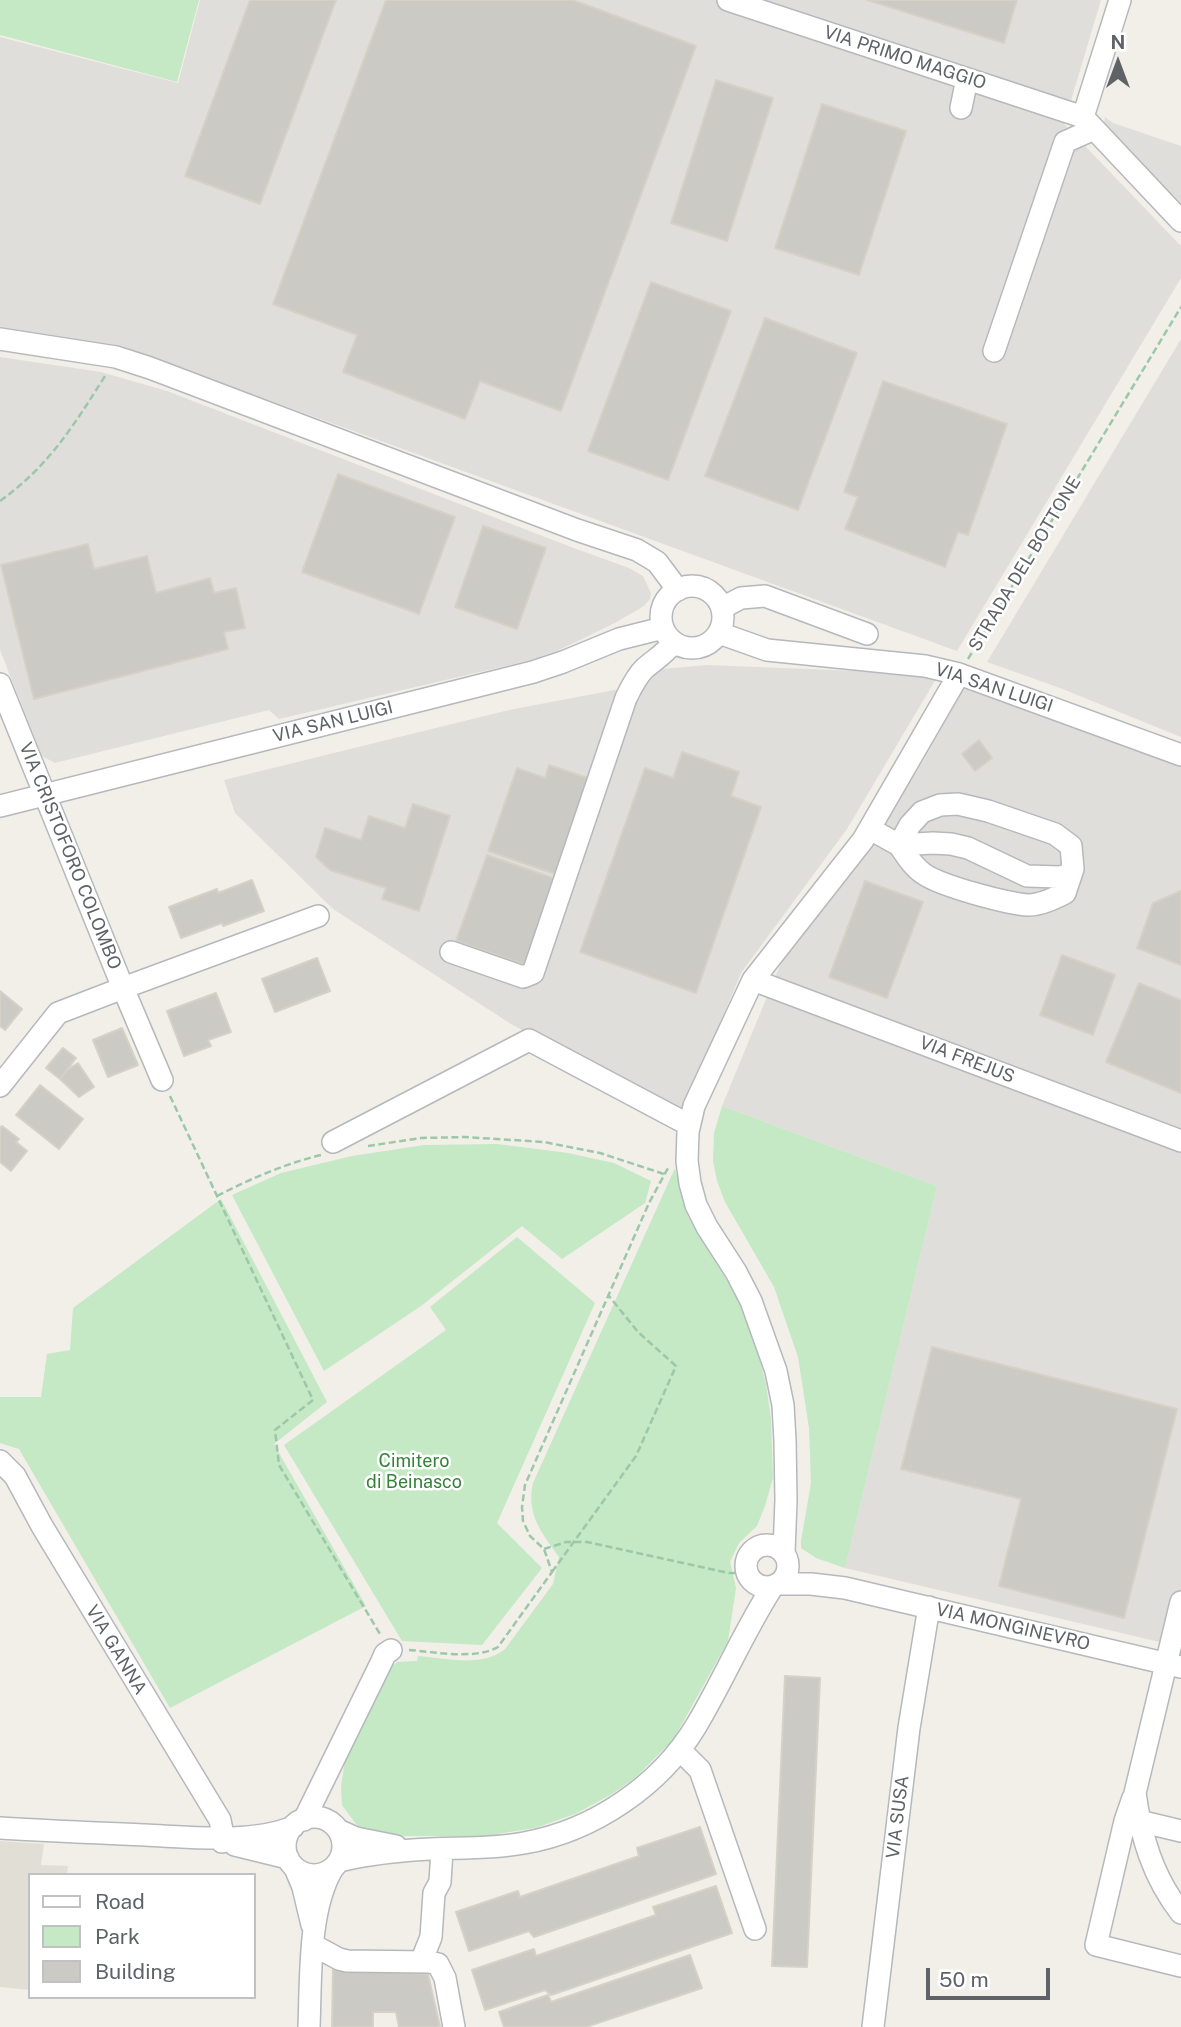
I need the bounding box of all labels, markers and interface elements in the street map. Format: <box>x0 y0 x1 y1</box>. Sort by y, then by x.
street label: VIA PRIMO MAGGIO <box>821 22 989 94</box>
north arrow <box>1083 28 1153 98</box>
text: N <box>1111 31 1125 53</box>
street label: STRADA DEL BOTTONE <box>964 473 1086 655</box>
street label: VIA SAN LUIGI <box>932 659 1056 717</box>
street label: VIA SAN LUIGI <box>271 697 395 747</box>
street label: VIA CRISTOFORO COLOMBO <box>14 739 126 973</box>
street label: VIA FREJUS <box>916 1032 1018 1088</box>
park label: Cimitero di Beinasco <box>366 1450 462 1492</box>
street label: VIA MONGINEVRO <box>934 1599 1092 1655</box>
street label: VIA GANNA <box>81 1601 151 1699</box>
street label: VIA SUSA <box>882 1774 914 1860</box>
legend <box>28 1873 256 1999</box>
text: Road <box>95 1889 145 1914</box>
text: Park <box>95 1924 140 1949</box>
scale bar <box>929 1954 1053 1998</box>
text: Building <box>95 1959 176 1984</box>
text: 50 m <box>939 1967 989 1992</box>

